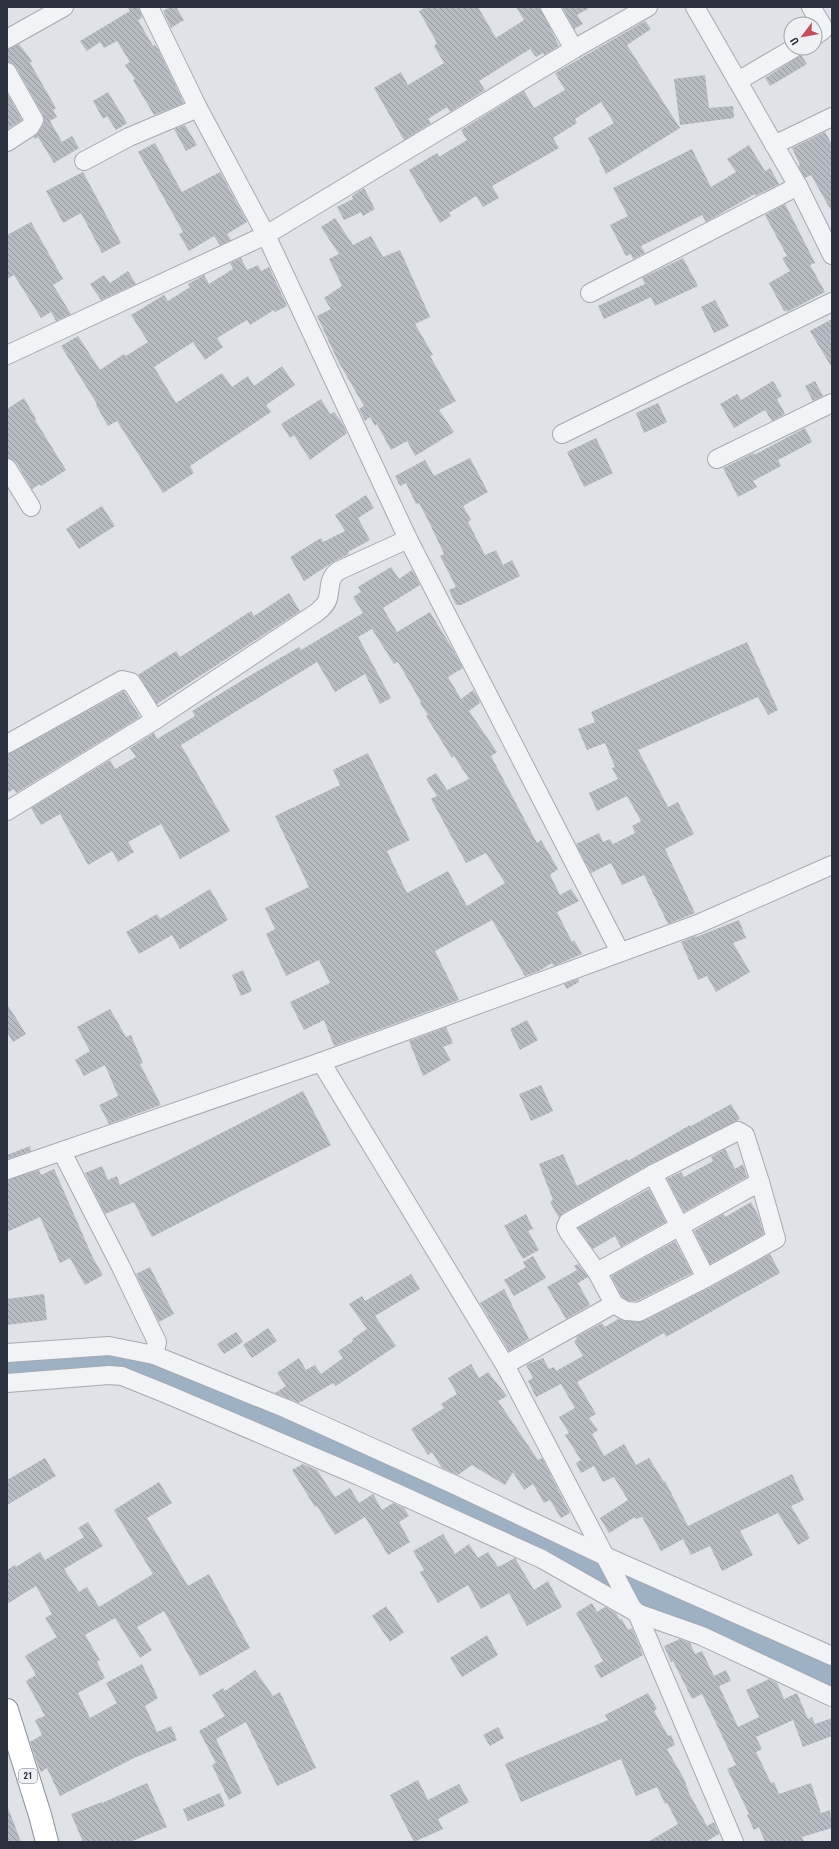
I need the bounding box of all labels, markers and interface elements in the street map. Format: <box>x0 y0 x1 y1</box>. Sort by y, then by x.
north arrow <box>783 16 823 56</box>
text: U <box>788 35 802 47</box>
road number: 21 <box>19 1769 37 1783</box>

